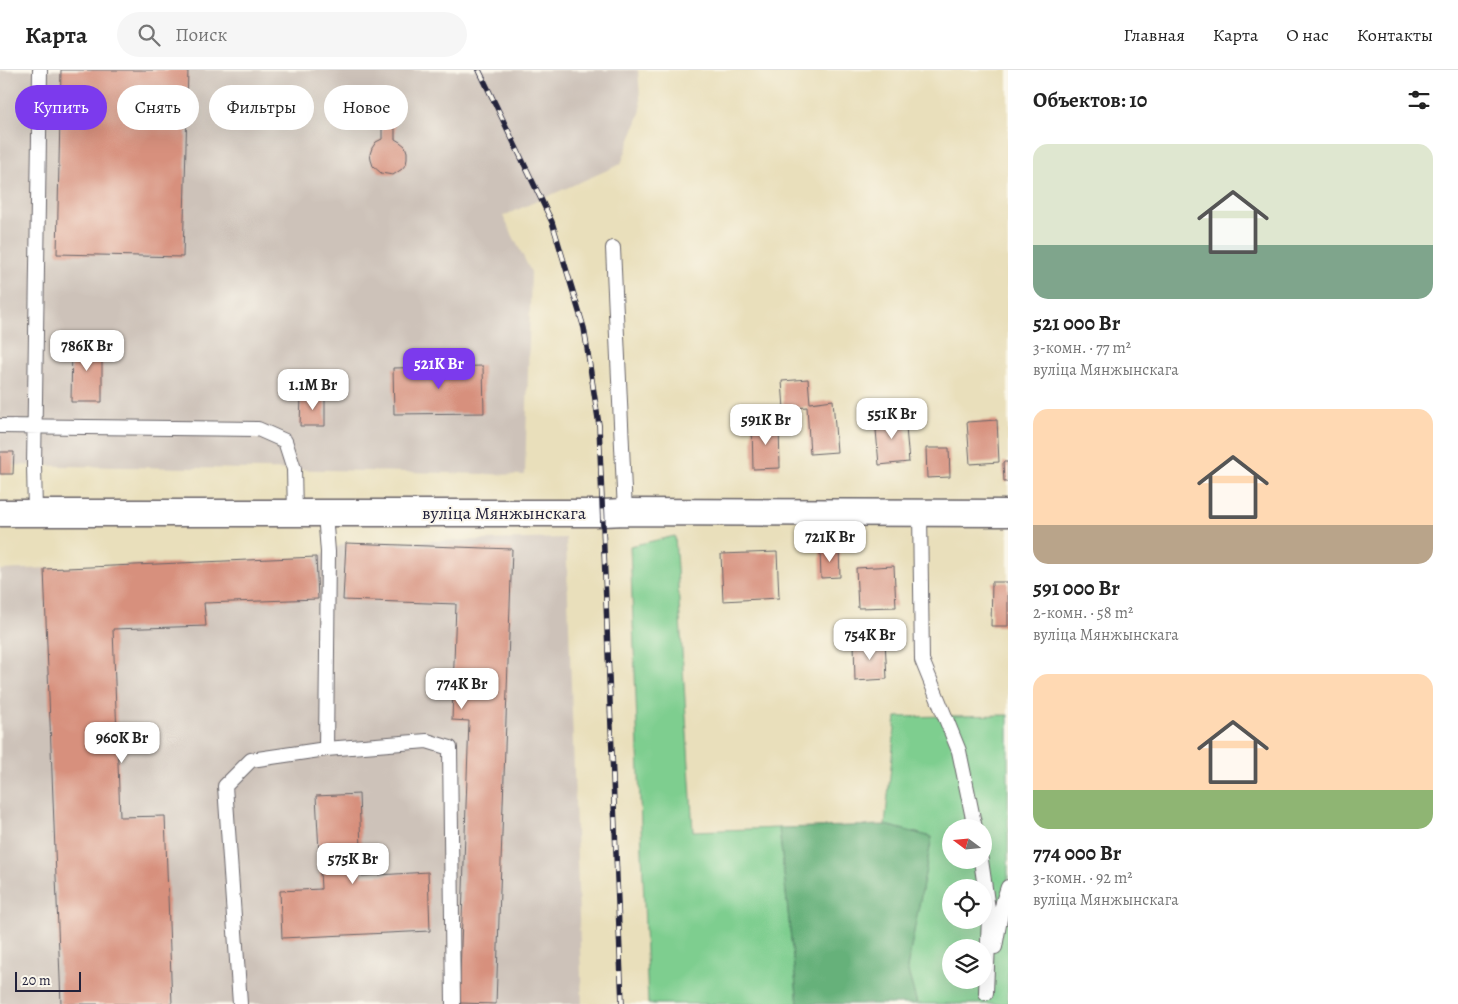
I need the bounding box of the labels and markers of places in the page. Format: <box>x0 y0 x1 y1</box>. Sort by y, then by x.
pin: 786K Br <box>41 330 133 372</box>
pin: 521K Br <box>393 348 485 390</box>
pin: 1.1M Br <box>267 368 359 411</box>
pin: 551K Br <box>846 398 938 440</box>
pin: 591K Br <box>720 404 812 446</box>
pin: 721K Br <box>784 520 876 563</box>
pin: 754K Br <box>824 618 916 661</box>
pin: 774K Br <box>416 668 508 710</box>
pin: 960K Br <box>76 722 168 764</box>
pin: 575K Br <box>307 842 399 885</box>

